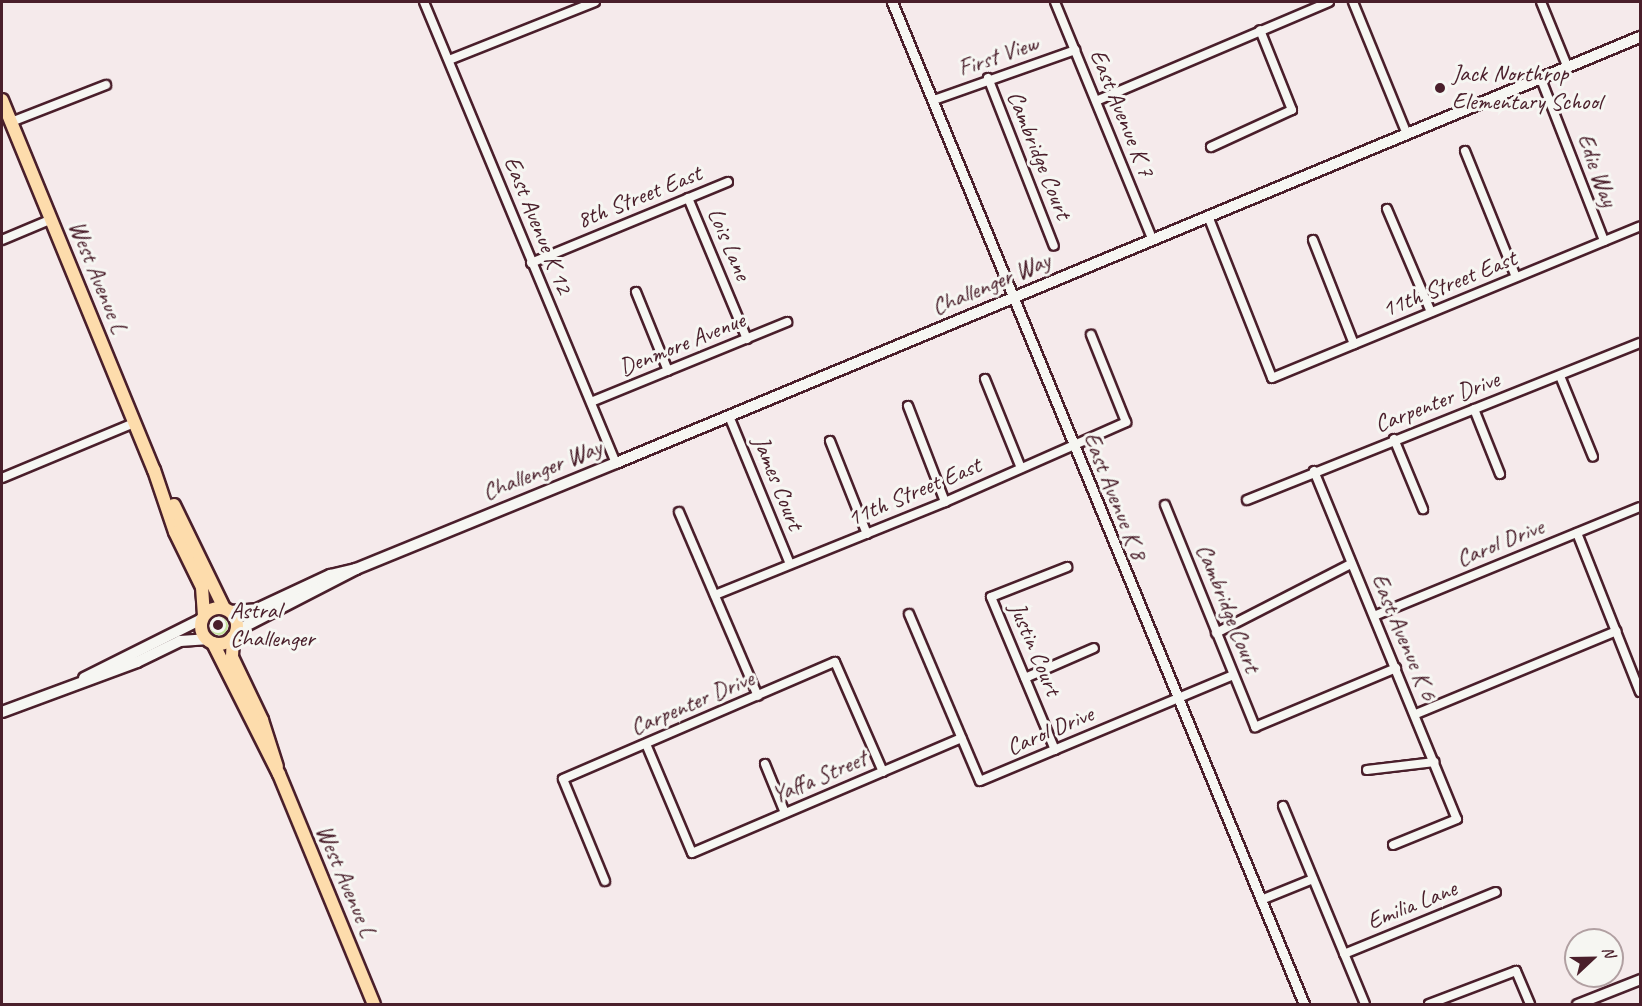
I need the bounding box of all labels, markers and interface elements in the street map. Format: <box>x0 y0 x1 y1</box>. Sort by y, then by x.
street label: First View <box>954 29 1042 83</box>
street label: East Avenue K 7 <box>1083 45 1161 181</box>
place label: Jack Northrop Elementary School <box>1452 60 1602 116</box>
marker: Jack Northrop Elementary School <box>1433 81 1447 95</box>
street label: Cambridge Court <box>1000 87 1078 223</box>
street label: Edie Way <box>1570 130 1624 210</box>
street label: East Avenue K 12 <box>497 152 579 298</box>
street label: 8th Street East <box>572 159 706 235</box>
street label: Lois Lane <box>701 203 757 285</box>
street label: West Avenue L <box>62 217 134 337</box>
street label: 11th Street East <box>1377 244 1521 324</box>
street label: Challenger Way <box>927 246 1055 322</box>
street label: Denmore Avenue <box>615 306 749 382</box>
street label: Carpenter Drive <box>1370 365 1504 439</box>
street label: East Avenue K 8 <box>1076 428 1154 564</box>
street label: James Court <box>746 432 810 534</box>
street label: Challenger Way <box>478 433 606 507</box>
street label: 11th Street East <box>842 451 986 533</box>
street label: Carol Drive <box>1452 512 1548 574</box>
street label: Cambridge Court <box>1189 540 1267 676</box>
street label: East Avenue K 6 <box>1364 569 1444 705</box>
place label: Astral Challenger <box>230 597 315 653</box>
street label: Justin Court <box>1003 598 1067 700</box>
marker: Astral Challenger <box>211 618 225 632</box>
street label: Carpenter Drive <box>626 664 758 742</box>
street label: Carol Drive <box>1002 700 1098 762</box>
street label: Yaffa Street <box>767 744 871 810</box>
street label: West Avenue L <box>310 821 382 941</box>
street label: Emilia Lane <box>1363 874 1461 936</box>
north arrow <box>1564 928 1624 988</box>
text: N <box>1598 944 1620 960</box>

